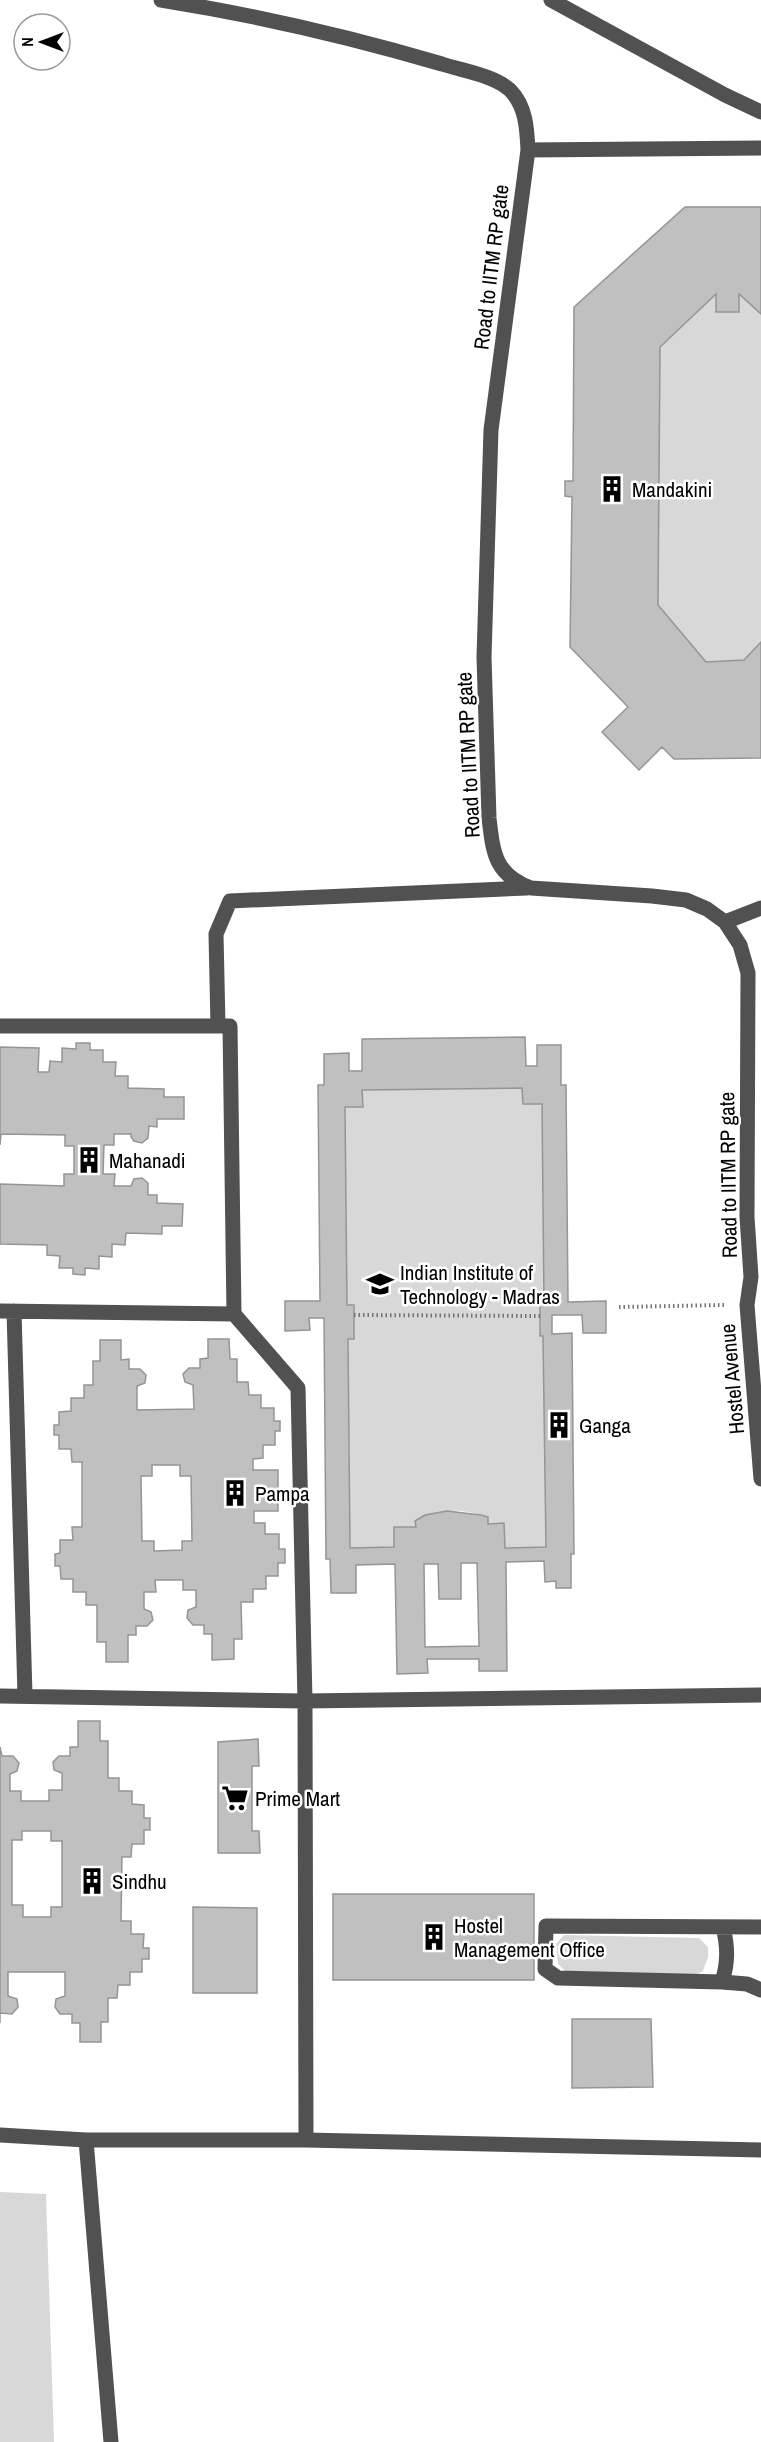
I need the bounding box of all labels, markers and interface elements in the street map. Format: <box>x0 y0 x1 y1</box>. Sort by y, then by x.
north arrow <box>12 12 72 72</box>
text: N <box>16 37 38 47</box>
street label: Road to IITM RP gate <box>466 183 516 351</box>
building icon: Mandakini <box>597 474 627 504</box>
place label: Mandakini <box>632 475 712 504</box>
street label: Road to IITM RP gate <box>449 671 487 839</box>
street label: Road to IITM RP gate <box>712 1092 744 1258</box>
building icon: Mahanadi <box>74 1145 104 1175</box>
place label: Mahanadi <box>109 1146 186 1175</box>
place label: Indian Institute of Technology - Madras <box>400 1258 560 1311</box>
school or university icon: Indian Institute of Technology - Madras <box>365 1269 395 1299</box>
street label: Hostel Avenue <box>713 1323 751 1435</box>
building icon: Ganga <box>544 1410 574 1440</box>
place label: Ganga <box>579 1411 631 1440</box>
building icon: Pampa <box>220 1478 250 1508</box>
place label: Pampa <box>255 1479 310 1508</box>
supermarket icon: Prime Mart <box>220 1783 250 1813</box>
place label: Prime Mart <box>255 1784 340 1813</box>
building icon: Sindhu <box>77 1866 107 1896</box>
place label: Sindhu <box>112 1867 167 1896</box>
place label: Hostel Management Office <box>454 1911 605 1964</box>
building icon: Hostel Management Office <box>419 1922 449 1952</box>

